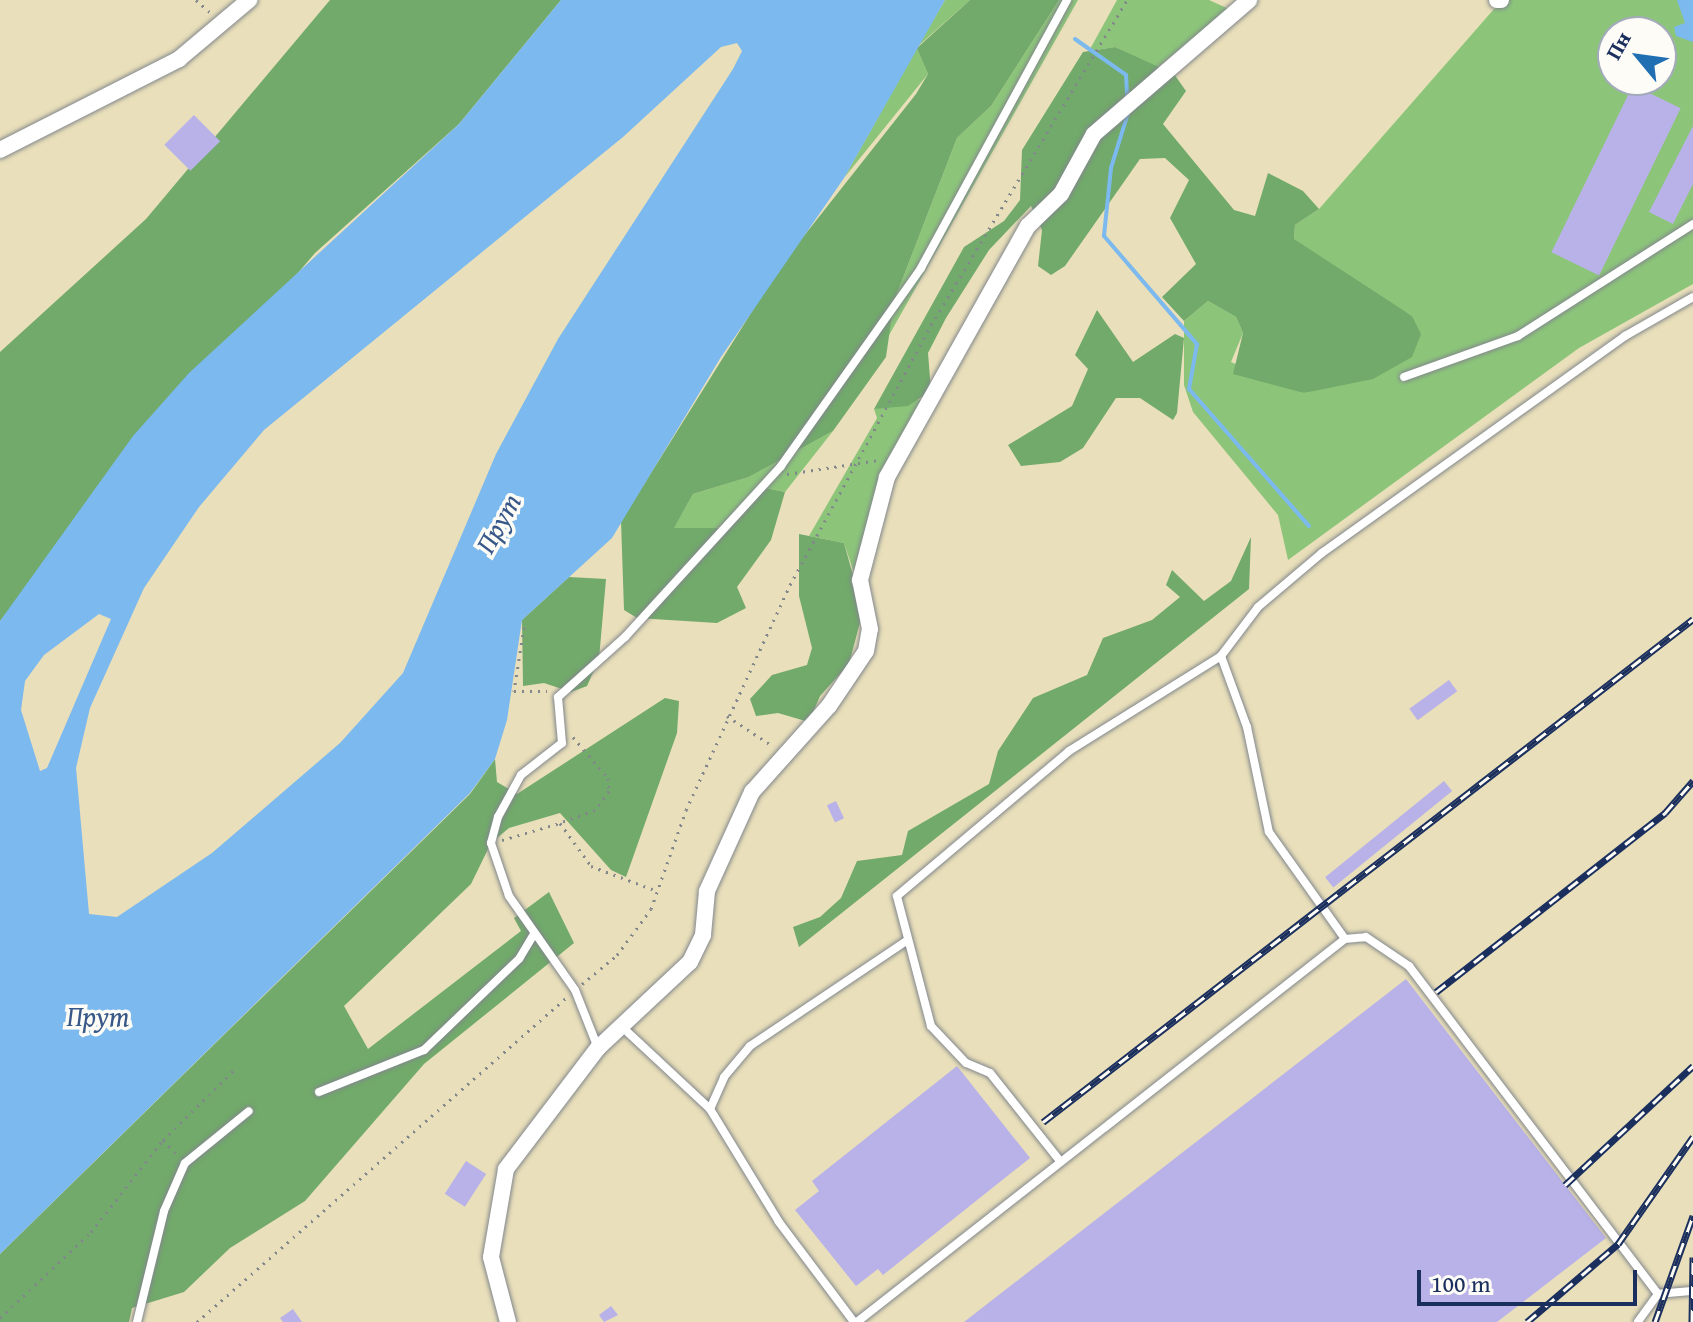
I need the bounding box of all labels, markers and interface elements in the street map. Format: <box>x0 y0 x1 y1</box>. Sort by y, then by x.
north arrow <box>1597 16 1677 96</box>
text: Пн <box>1597 25 1639 65</box>
water label: Прут <box>468 487 528 559</box>
water label: Прут <box>66 999 130 1033</box>
scale bar <box>1421 1254 1641 1304</box>
text: 100 m <box>1431 1266 1491 1301</box>

